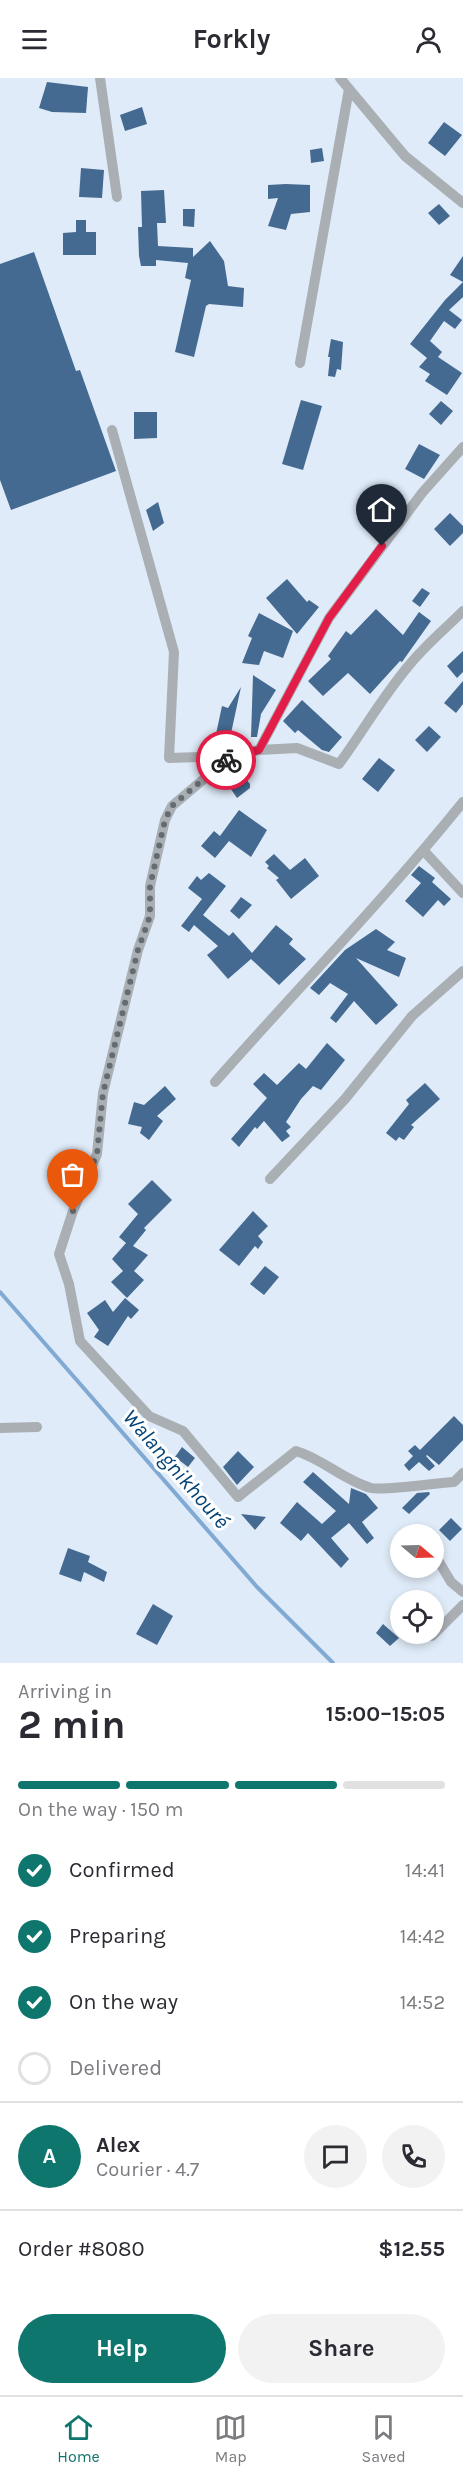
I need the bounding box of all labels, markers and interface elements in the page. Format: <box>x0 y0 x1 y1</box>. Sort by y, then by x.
icon: menu <box>18 23 51 56</box>
text: Forkly <box>193 23 270 55</box>
icon: person <box>412 23 445 56</box>
pin <box>356 484 407 546</box>
icon: home <box>365 493 398 526</box>
courier <box>196 730 256 790</box>
icon: bike <box>210 744 243 777</box>
pin <box>47 1149 98 1211</box>
icon: bag <box>56 1158 89 1191</box>
water label: Walangnikhouré <box>117 1404 235 1534</box>
north arrow <box>390 1524 444 1578</box>
map controls <box>390 1524 444 1644</box>
button: locate <box>390 1590 444 1644</box>
text: Arriving in <box>18 1680 112 1703</box>
text: 15:00–15:05 <box>326 1701 445 1727</box>
text: 2 min <box>18 1702 126 1748</box>
text: On the way · 150 m <box>18 1798 183 1821</box>
icon: check <box>18 1854 51 1887</box>
text: Confirmed <box>69 1857 175 1883</box>
text: 14:41 <box>405 1859 445 1882</box>
icon: check <box>18 1920 51 1953</box>
text: Preparing <box>69 1923 166 1949</box>
text: 14:42 <box>400 1925 445 1948</box>
icon: check <box>18 1986 51 2019</box>
text: On the way <box>69 1989 178 2015</box>
text: 14:52 <box>400 1991 445 2014</box>
text: Delivered <box>69 2055 162 2081</box>
button: chat <box>304 2125 367 2188</box>
button: phone <box>382 2125 445 2188</box>
text: Alex <box>96 2132 140 2158</box>
text: A <box>43 2143 56 2169</box>
text: Courier · 4.7 <box>96 2158 199 2181</box>
text: Order #8080 <box>18 2236 145 2262</box>
text: $12.55 <box>378 2236 445 2262</box>
button: Help <box>18 2314 226 2383</box>
button: Share <box>238 2314 445 2383</box>
tab: Home <box>57 2411 100 2466</box>
tab: Map <box>214 2411 247 2466</box>
tab: Saved <box>362 2411 406 2466</box>

